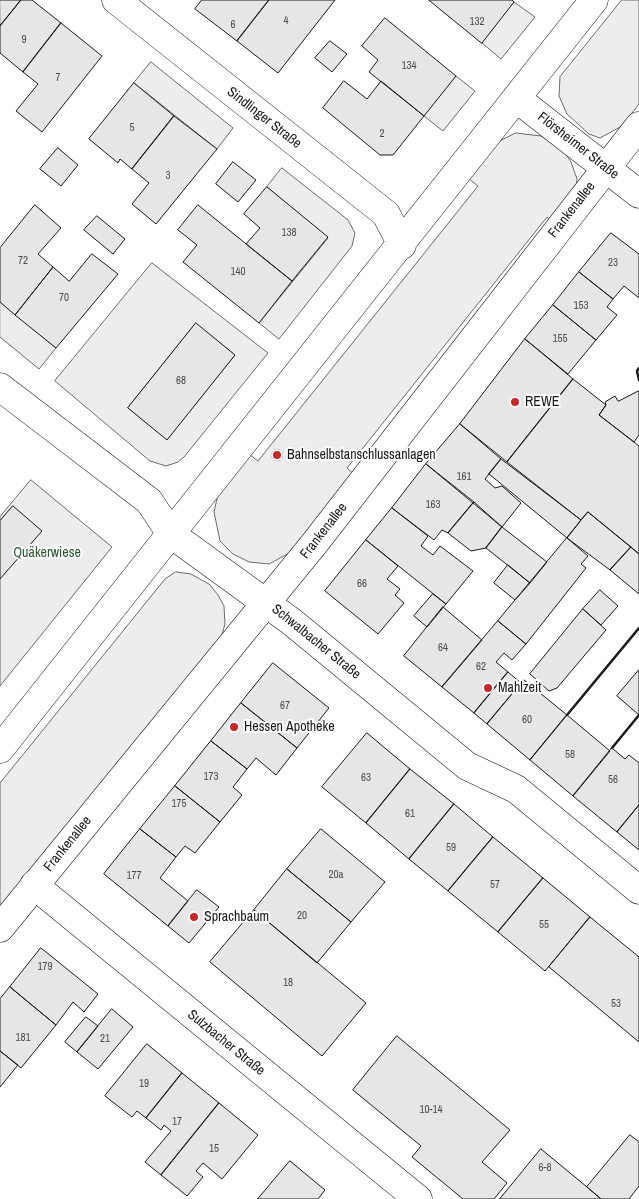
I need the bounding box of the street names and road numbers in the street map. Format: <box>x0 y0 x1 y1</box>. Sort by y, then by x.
street label: Sindlinger Straße <box>223 84 305 152</box>
street label: Flörsheimer Straße <box>534 109 622 183</box>
street label: Frankenallee <box>545 179 599 241</box>
street label: Frankenallee <box>297 500 351 562</box>
street label: Schwalbacher Straße <box>268 601 364 683</box>
street label: Frankenallee <box>41 813 95 875</box>
street label: Sulzbacher Straße <box>184 1007 268 1079</box>

